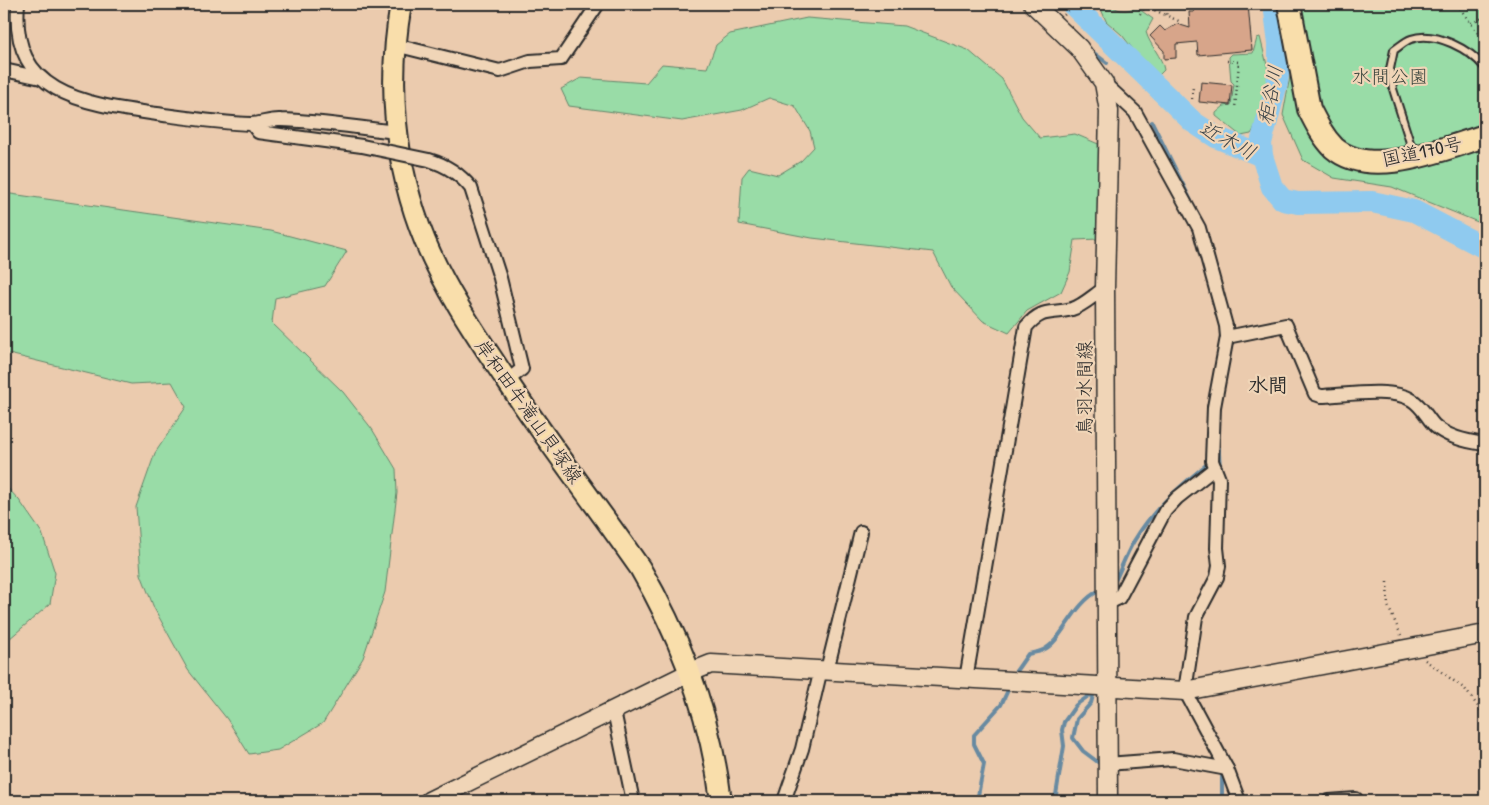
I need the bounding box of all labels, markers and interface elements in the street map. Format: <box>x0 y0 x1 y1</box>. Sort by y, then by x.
water label: 秬谷川 <box>1251 63 1288 127</box>
park label: 水間公園 <box>1352 63 1428 89</box>
water label: 近木川 <box>1195 114 1261 166</box>
street label: 国道170号 <box>1379 130 1465 172</box>
street label: 岸和田牛滝山貝塚線 <box>469 333 589 489</box>
street label: 鳥羽水間線 <box>1071 340 1097 436</box>
district label: 水間 <box>1248 371 1288 398</box>

